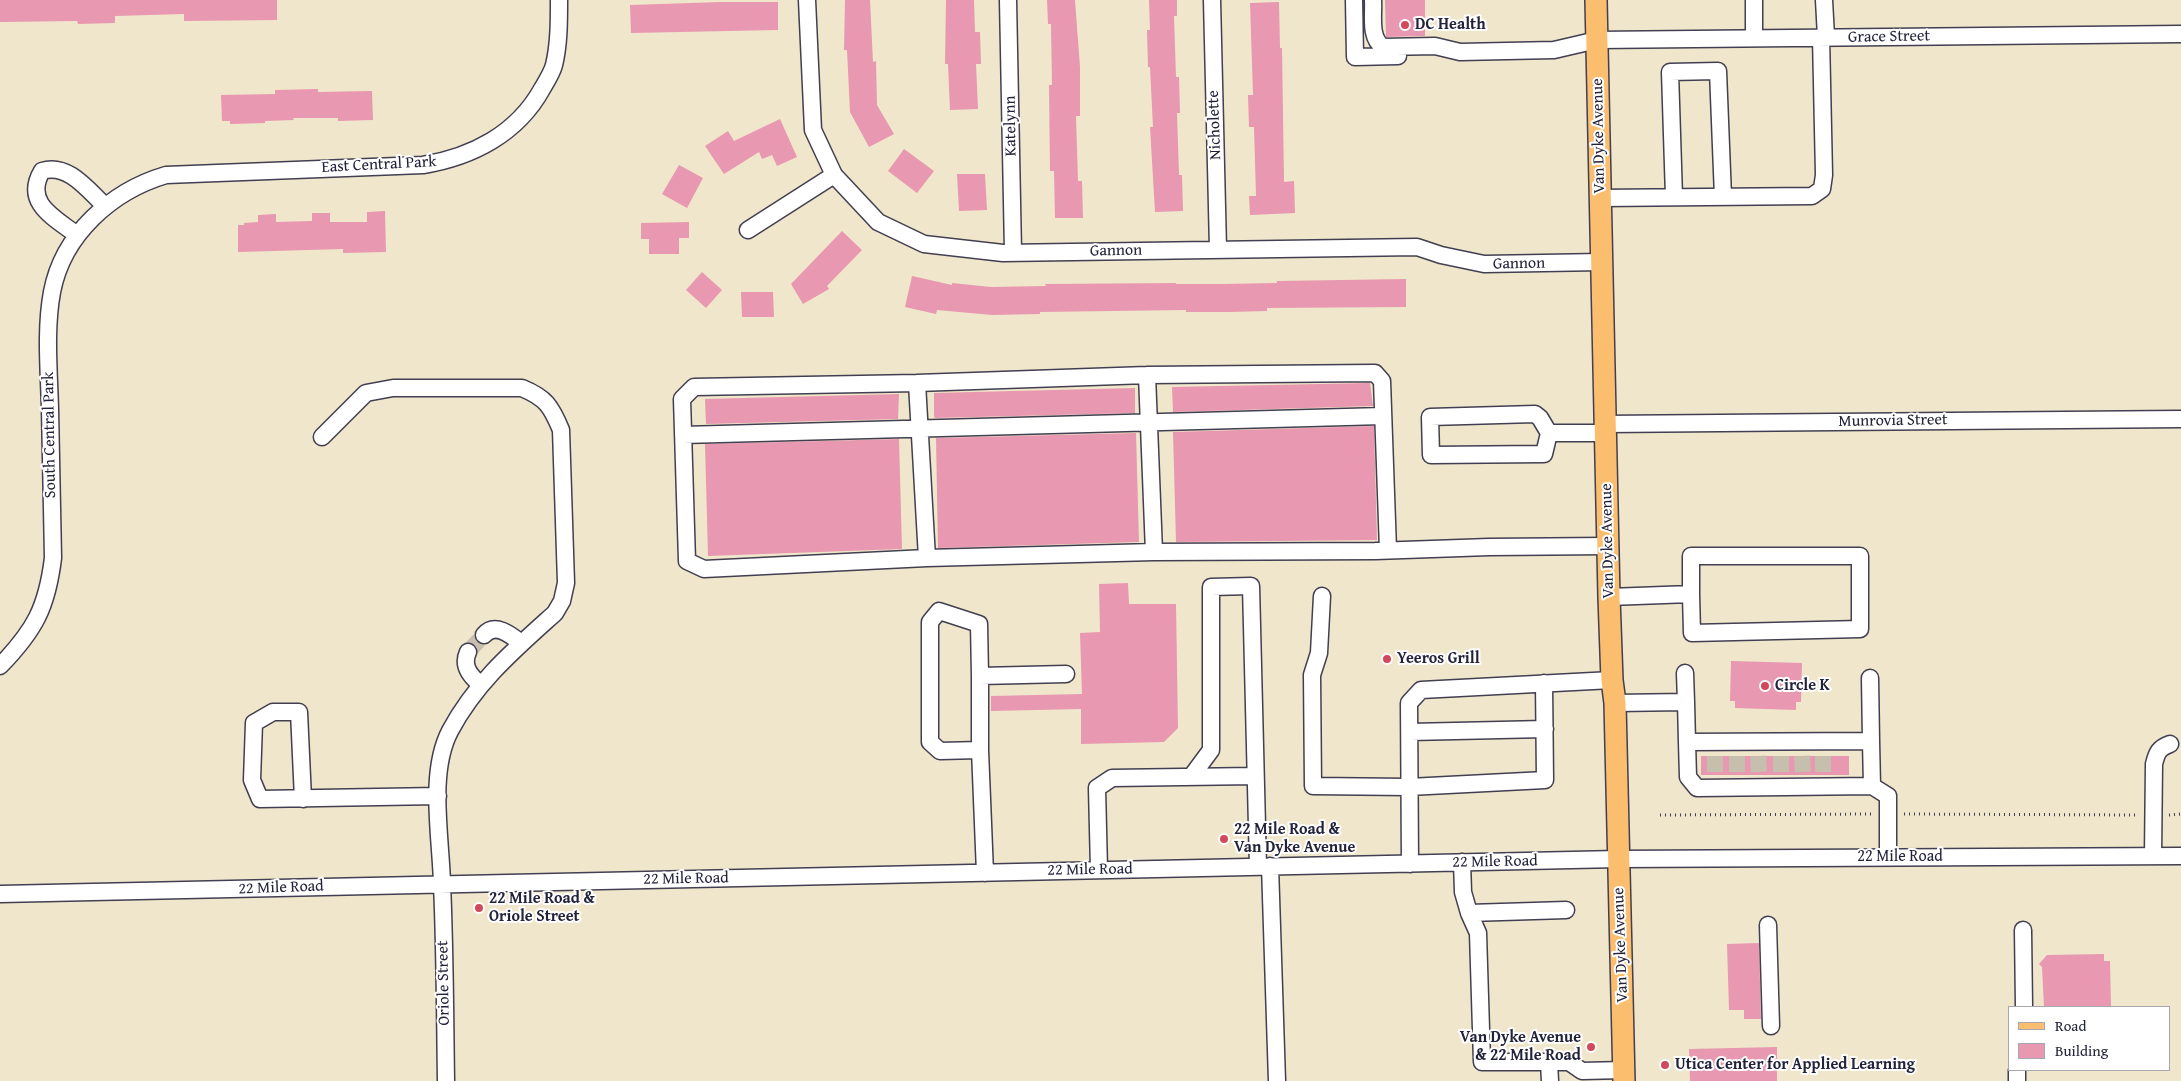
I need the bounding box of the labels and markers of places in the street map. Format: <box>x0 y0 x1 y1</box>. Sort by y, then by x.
place label: DC Health <box>1415 15 1486 35</box>
marker: DC Health <box>1399 19 1411 31</box>
place label: Yeeros Grill <box>1397 649 1480 669</box>
marker: Yeeros Grill <box>1381 653 1393 665</box>
place label: Circle K <box>1775 676 1830 696</box>
marker: Circle K <box>1759 680 1771 692</box>
place label: 22 Mile Road & Van Dyke Avenue <box>1234 820 1355 858</box>
marker: 22 Mile Road & Van Dyke Avenue <box>1218 833 1230 845</box>
place label: 22 Mile Road & Oriole Street <box>489 889 595 927</box>
marker: 22 Mile Road & Oriole Street <box>473 902 485 914</box>
place label: Van Dyke Avenue & 22 Mile Road <box>1460 1028 1581 1066</box>
marker: Van Dyke Avenue & 22 Mile Road <box>1585 1041 1597 1053</box>
place label: Utica Center for Applied Learning <box>1675 1055 1915 1075</box>
marker: Utica Center for Applied Learning <box>1659 1059 1671 1071</box>

